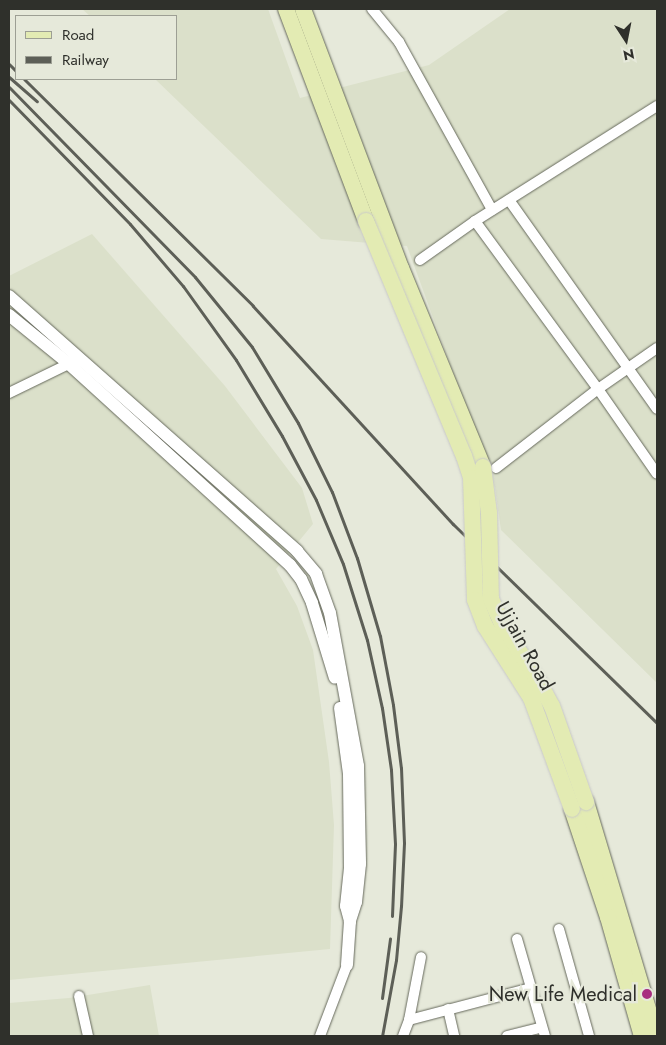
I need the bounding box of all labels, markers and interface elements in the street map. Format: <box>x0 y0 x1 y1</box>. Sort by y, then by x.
legend <box>15 15 178 80</box>
north arrow <box>601 15 651 65</box>
text: Road <box>62 24 94 46</box>
text: N <box>621 44 636 66</box>
text: Railway <box>62 49 109 71</box>
street label: Ujjain Road <box>491 597 559 695</box>
place label: New Life Medical <box>489 982 637 1006</box>
marker: New Life Medical <box>641 988 653 1000</box>

